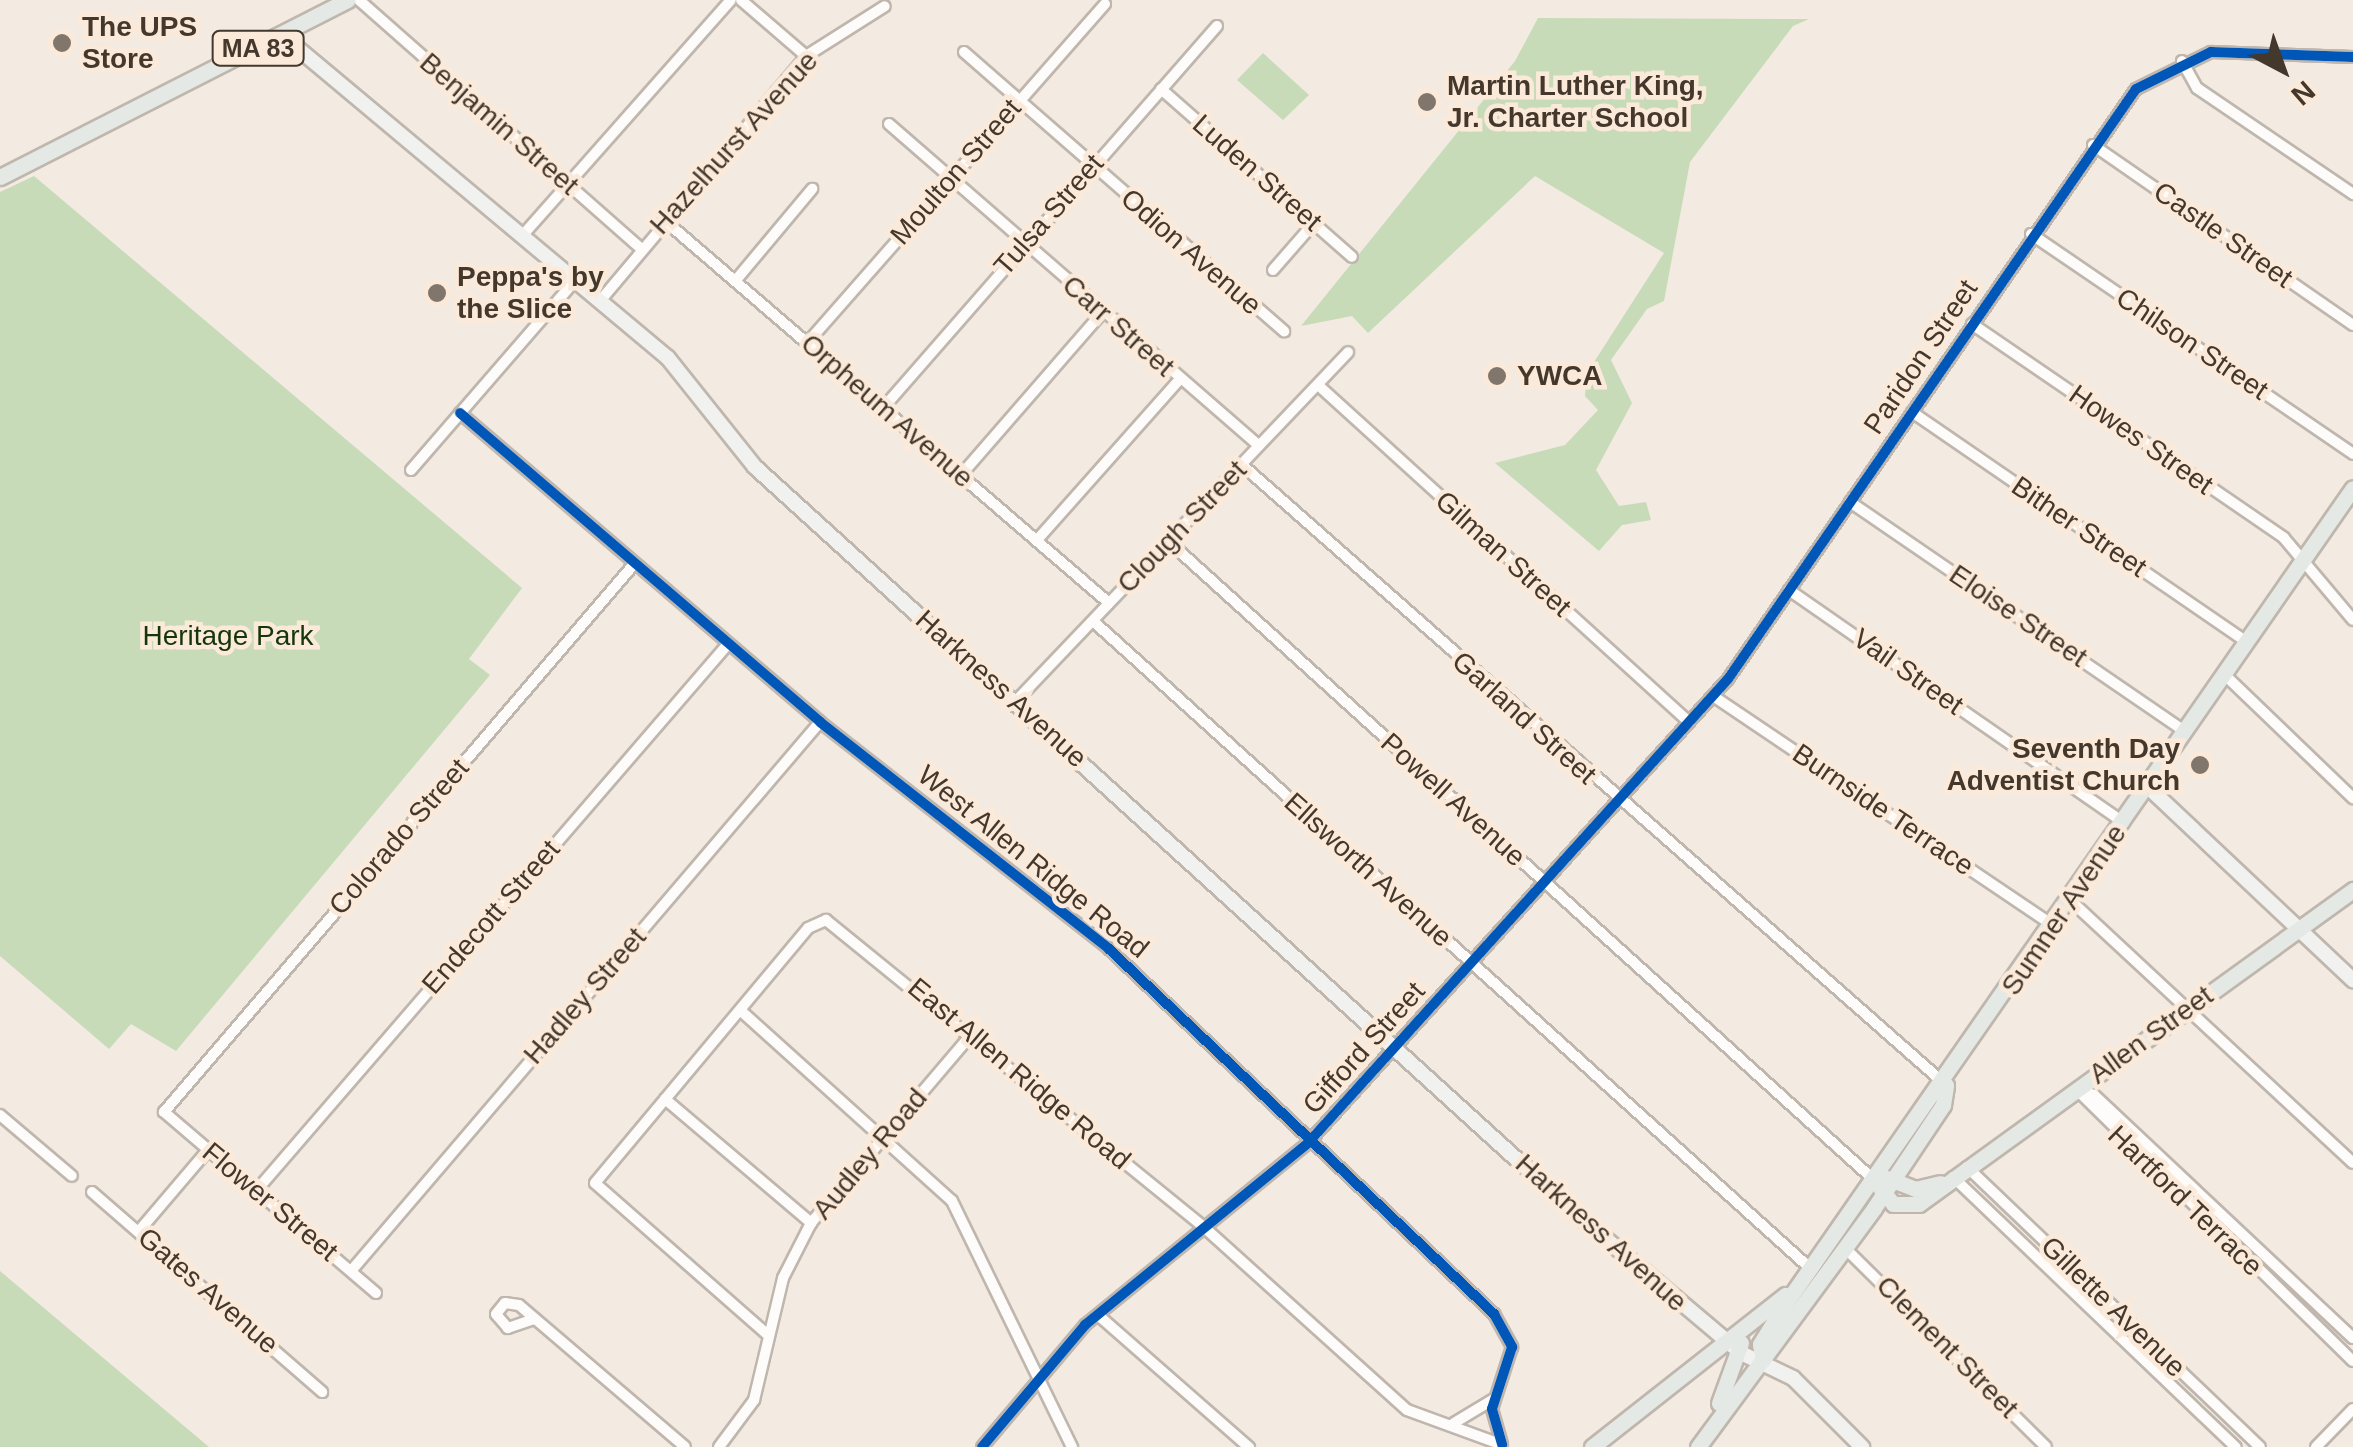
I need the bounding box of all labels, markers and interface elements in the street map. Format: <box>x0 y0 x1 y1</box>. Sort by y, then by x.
place label: The UPS Store <box>82 10 197 76</box>
north arrow <box>2233 20 2333 120</box>
road number: MA 83 <box>210 28 306 68</box>
marker: The UPS Store <box>51 32 73 54</box>
street label: Hazelhurst Avenue <box>643 44 825 242</box>
street label: Benjamin Street <box>413 46 585 202</box>
place label: Martin Luther King, Jr. Charter School <box>1447 69 1704 135</box>
text: N <box>2285 75 2321 111</box>
marker: Martin Luther King, Jr. Charter School <box>1416 91 1438 113</box>
street label: Moulton Street <box>884 92 1028 252</box>
street label: Luden Street <box>1185 108 1329 238</box>
street label: Tulsa Street <box>987 147 1111 283</box>
street label: Castle Street <box>2147 175 2299 295</box>
street label: Odion Avenue <box>1113 181 1269 323</box>
place label: Peppa's by the Slice <box>457 260 604 326</box>
street label: Carr Street <box>1055 268 1181 384</box>
street label: Paridon Street <box>1857 273 1985 441</box>
street label: Chilson Street <box>2110 281 2274 407</box>
marker: Peppa's by the Slice <box>426 282 448 304</box>
street label: Orpheum Avenue <box>793 326 981 496</box>
place label: YWCA <box>1517 359 1603 393</box>
marker: YWCA <box>1486 365 1508 387</box>
street label: Howes Street <box>2063 378 2219 502</box>
street label: Clough Street <box>1110 454 1254 600</box>
street label: Bither Street <box>2005 470 2153 584</box>
street label: Gilman Street <box>1428 484 1578 624</box>
street label: Eloise Street <box>1943 558 2093 674</box>
street label: Harkness Avenue <box>908 603 1094 775</box>
park label: Heritage Park <box>142 619 314 653</box>
street label: Vail Street <box>1846 622 1970 722</box>
street label: Garland Street <box>1445 645 1603 791</box>
street label: Powell Avenue <box>1373 726 1533 874</box>
place label: Seventh Day Adventist Church <box>1947 732 2180 798</box>
street label: Burnside Terrace <box>1786 737 1980 883</box>
street label: Colorado Street <box>322 752 476 922</box>
marker: Seventh Day Adventist Church <box>2189 754 2211 776</box>
street label: West Allen Ridge Road <box>910 758 1156 966</box>
street label: Ellsworth Avenue <box>1277 785 1459 955</box>
street label: Sumner Avenue <box>1994 818 2134 1002</box>
street label: Endecott Street <box>415 833 567 1001</box>
street label: Hadley Street <box>517 921 653 1071</box>
street label: East Allen Ridge Road <box>900 971 1138 1177</box>
street label: Gifford Street <box>1296 975 1432 1121</box>
street label: Allen Street <box>2083 979 2219 1091</box>
street label: Audley Road <box>806 1082 934 1226</box>
street label: Hartford Terrace <box>2101 1119 2269 1283</box>
street label: Flower Street <box>195 1136 345 1268</box>
street label: Harkness Avenue <box>1508 1147 1694 1319</box>
street label: Gates Avenue <box>130 1220 286 1362</box>
street label: Gillette Avenue <box>2033 1229 2193 1385</box>
street label: Clement Street <box>1869 1269 2025 1425</box>

